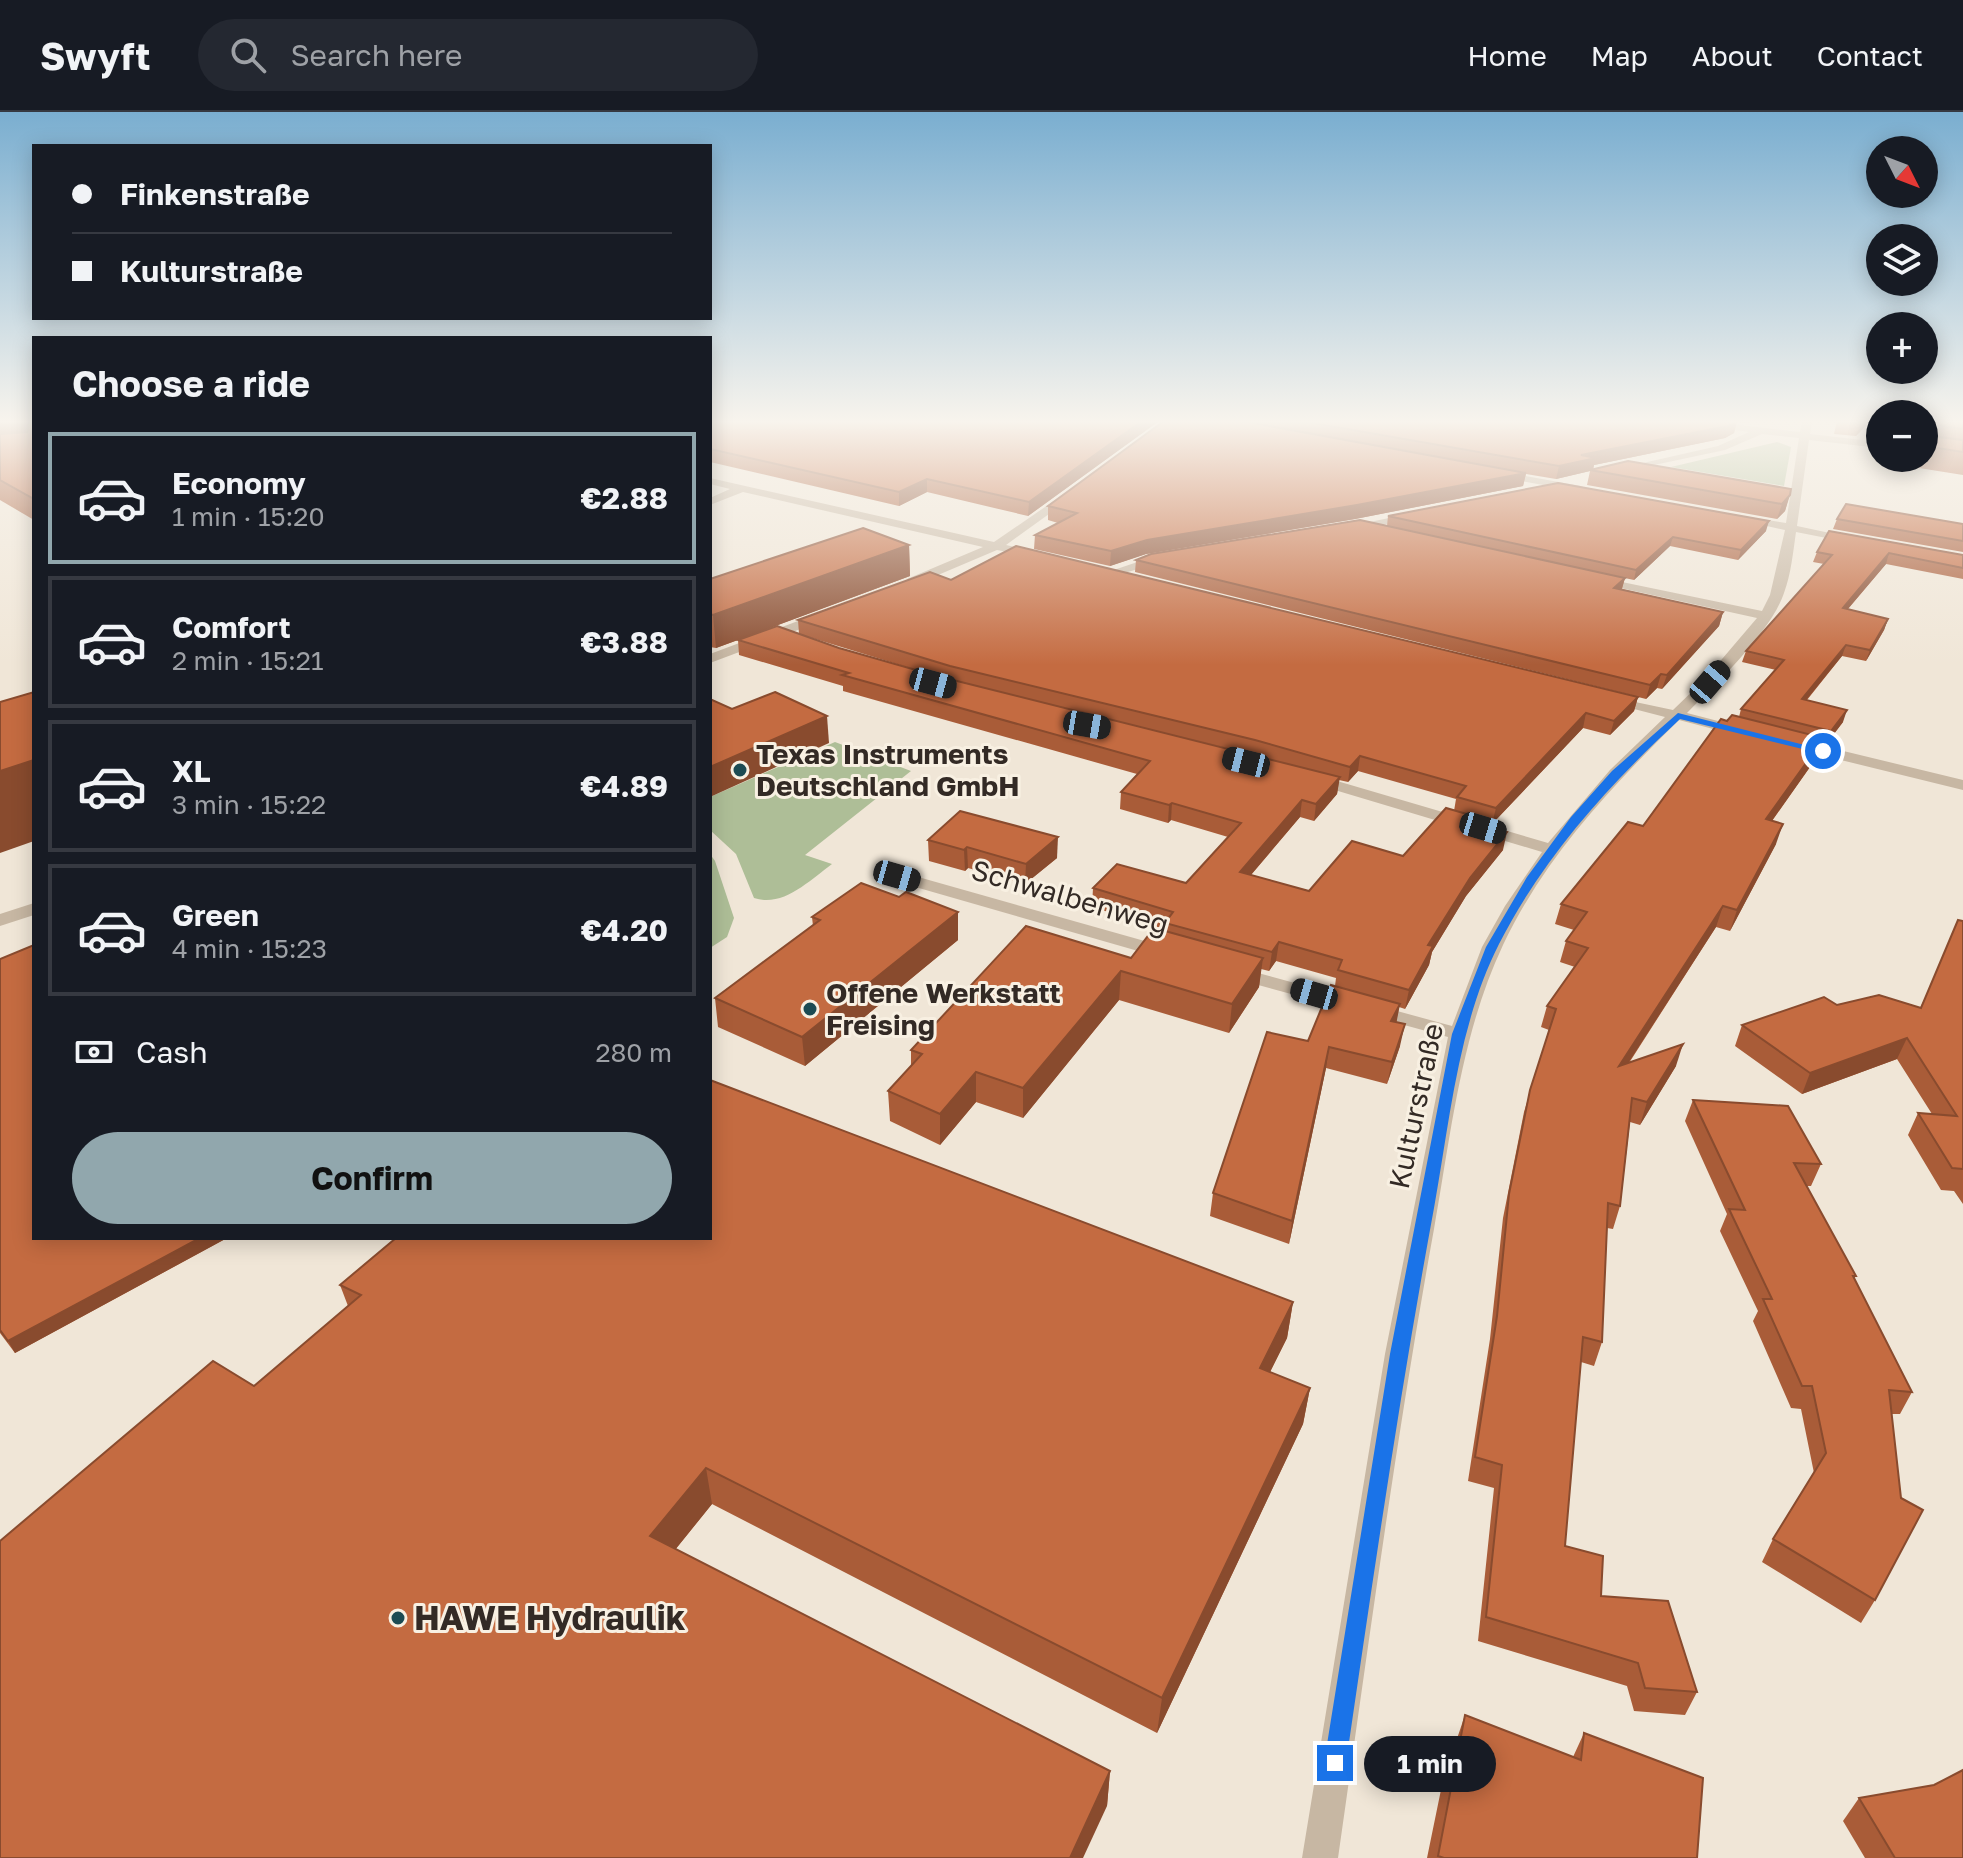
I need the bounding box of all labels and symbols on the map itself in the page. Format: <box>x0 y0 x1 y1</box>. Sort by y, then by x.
north arrow <box>1866 136 1938 208</box>
car <box>1685 656 1735 708</box>
car <box>907 665 959 701</box>
car <box>1061 709 1113 741</box>
route start <box>1805 733 1841 769</box>
place label: Texas Instruments Deutschland GmbH <box>756 737 1019 802</box>
car <box>1220 745 1272 779</box>
marker: Texas Instruments Deutschland GmbH <box>731 761 749 779</box>
car <box>1457 810 1509 846</box>
street label: Schwalbenweg <box>968 853 1172 940</box>
car <box>871 858 923 894</box>
place label: Offene Werkstatt Freising <box>826 976 1061 1041</box>
car <box>1288 976 1340 1012</box>
marker: Offene Werkstatt Freising <box>801 1000 819 1018</box>
street label: Kulturstraße <box>1382 1020 1449 1192</box>
place label: HAWE Hydraulik <box>414 1597 686 1637</box>
marker: HAWE Hydraulik <box>389 1609 407 1627</box>
callout: 1 min <box>1363 1735 1495 1791</box>
route end <box>1317 1745 1353 1781</box>

